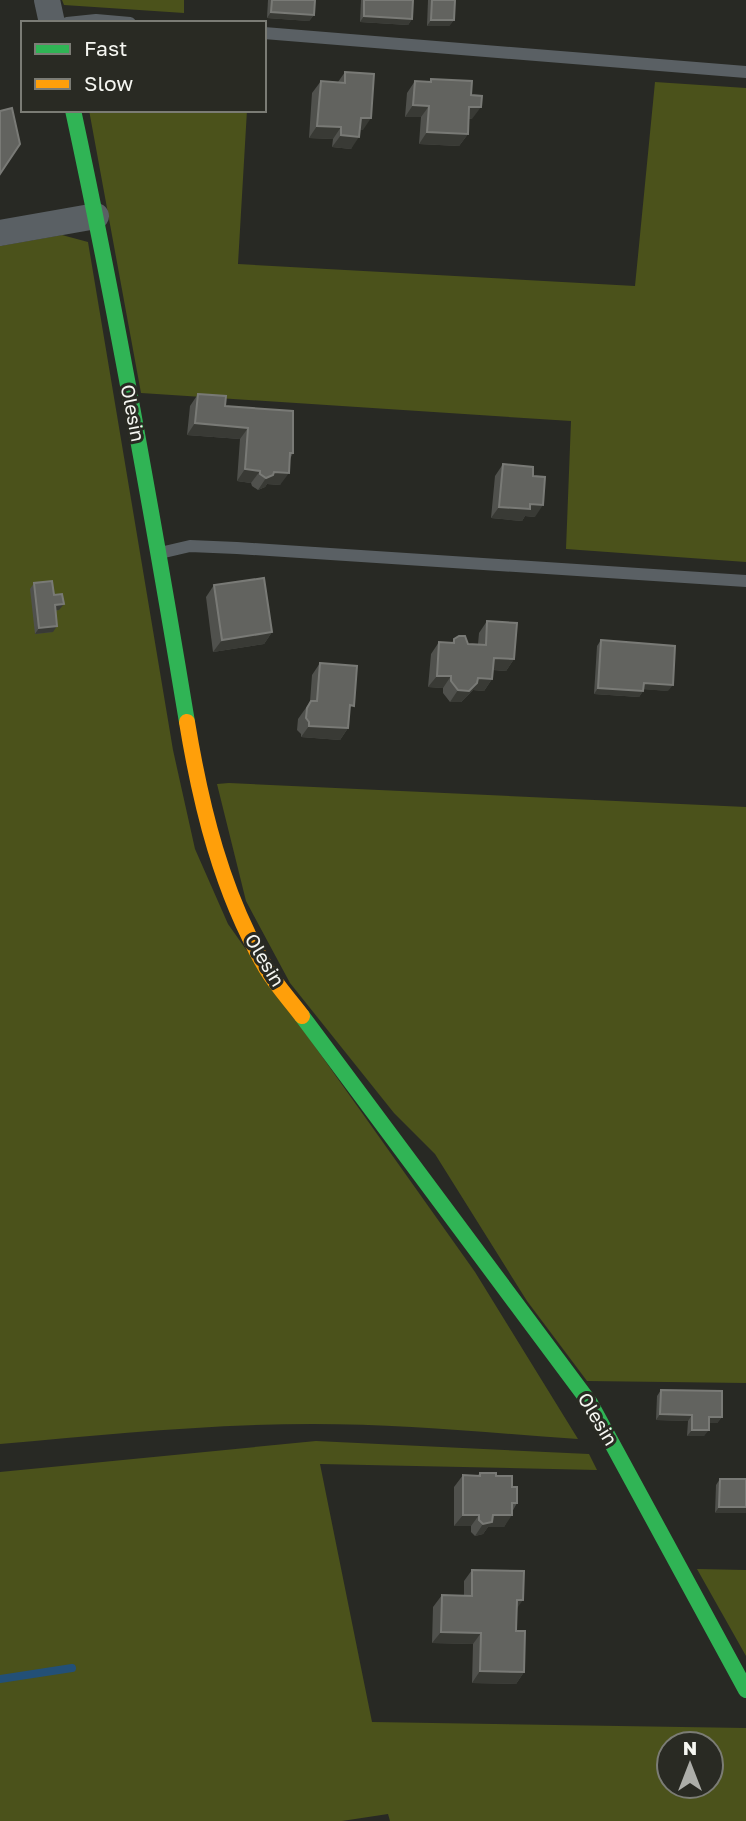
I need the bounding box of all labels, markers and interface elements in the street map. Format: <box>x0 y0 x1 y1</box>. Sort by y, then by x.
legend <box>21 21 266 112</box>
text: Fast <box>84 35 127 61</box>
text: Slow <box>84 70 133 96</box>
street label: Olesin <box>117 382 150 443</box>
street label: Olesin <box>241 929 290 990</box>
street label: Olesin <box>574 1388 623 1449</box>
north arrow <box>655 1730 725 1800</box>
text: N <box>683 1736 697 1759</box>

